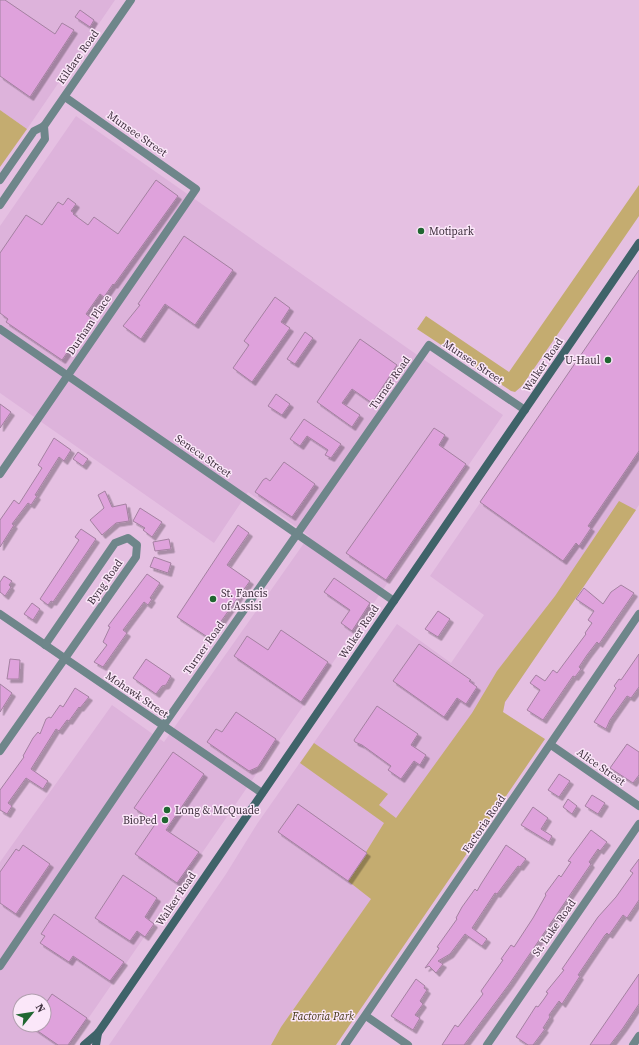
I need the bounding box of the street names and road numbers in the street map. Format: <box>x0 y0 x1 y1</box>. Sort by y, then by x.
street label: Kildare Road <box>54 26 103 87</box>
street label: Munsee Street <box>104 108 170 160</box>
street label: Durham Place <box>63 292 115 358</box>
street label: Walker Road <box>519 334 567 395</box>
street label: Munsee Street <box>440 336 506 388</box>
street label: Turner Road <box>366 353 414 413</box>
street label: Seneca Street <box>172 431 234 481</box>
street label: Byng Road <box>84 556 127 608</box>
street label: Walker Road <box>335 601 383 662</box>
street label: Turner Road <box>180 618 228 678</box>
street label: Mohawk Street <box>103 668 172 722</box>
street label: Alice Street <box>574 745 629 789</box>
street label: Factoria Road <box>459 791 510 856</box>
street label: Walker Road <box>152 868 200 929</box>
street label: St. Luke Road <box>529 896 580 960</box>

